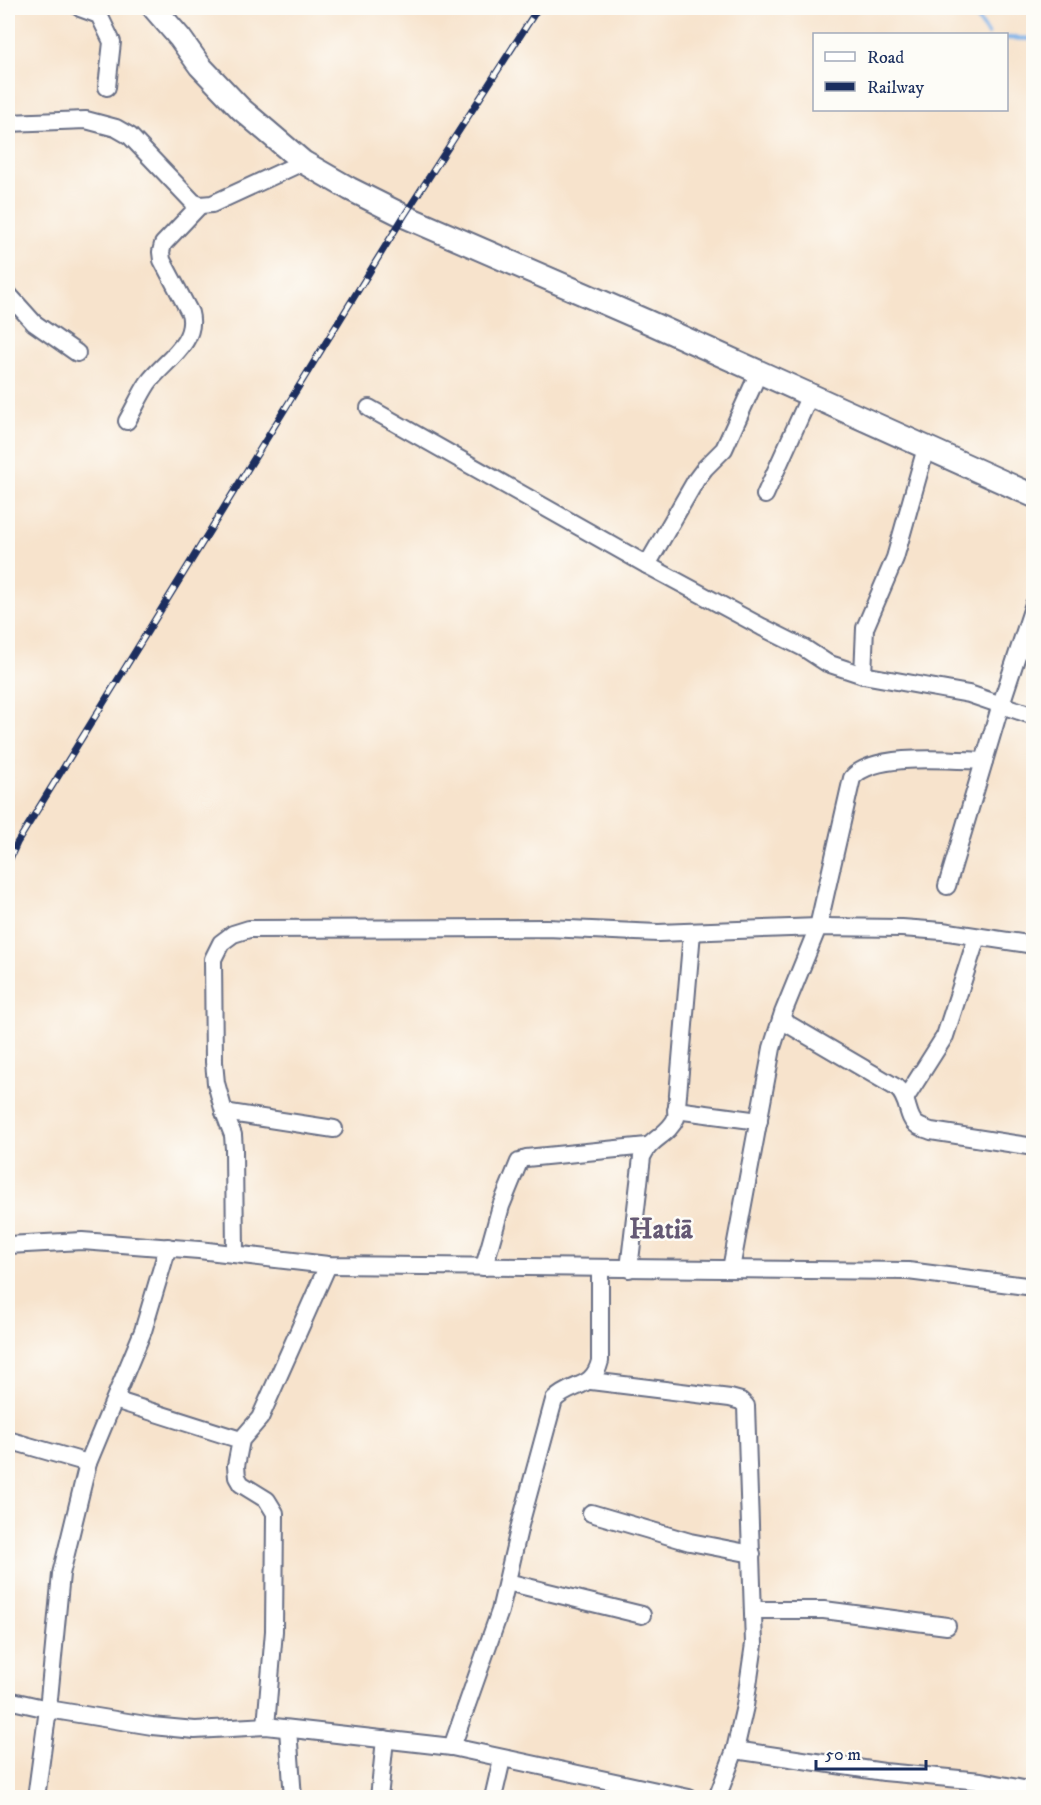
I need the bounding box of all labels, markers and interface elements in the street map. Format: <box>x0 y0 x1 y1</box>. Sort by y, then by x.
legend <box>813 33 1008 111</box>
text: Road <box>867 47 904 69</box>
text: Railway <box>867 77 925 99</box>
district label: Hatiā <box>629 1212 694 1247</box>
scale bar <box>816 1733 926 1771</box>
text: 50 m <box>825 1744 861 1766</box>

